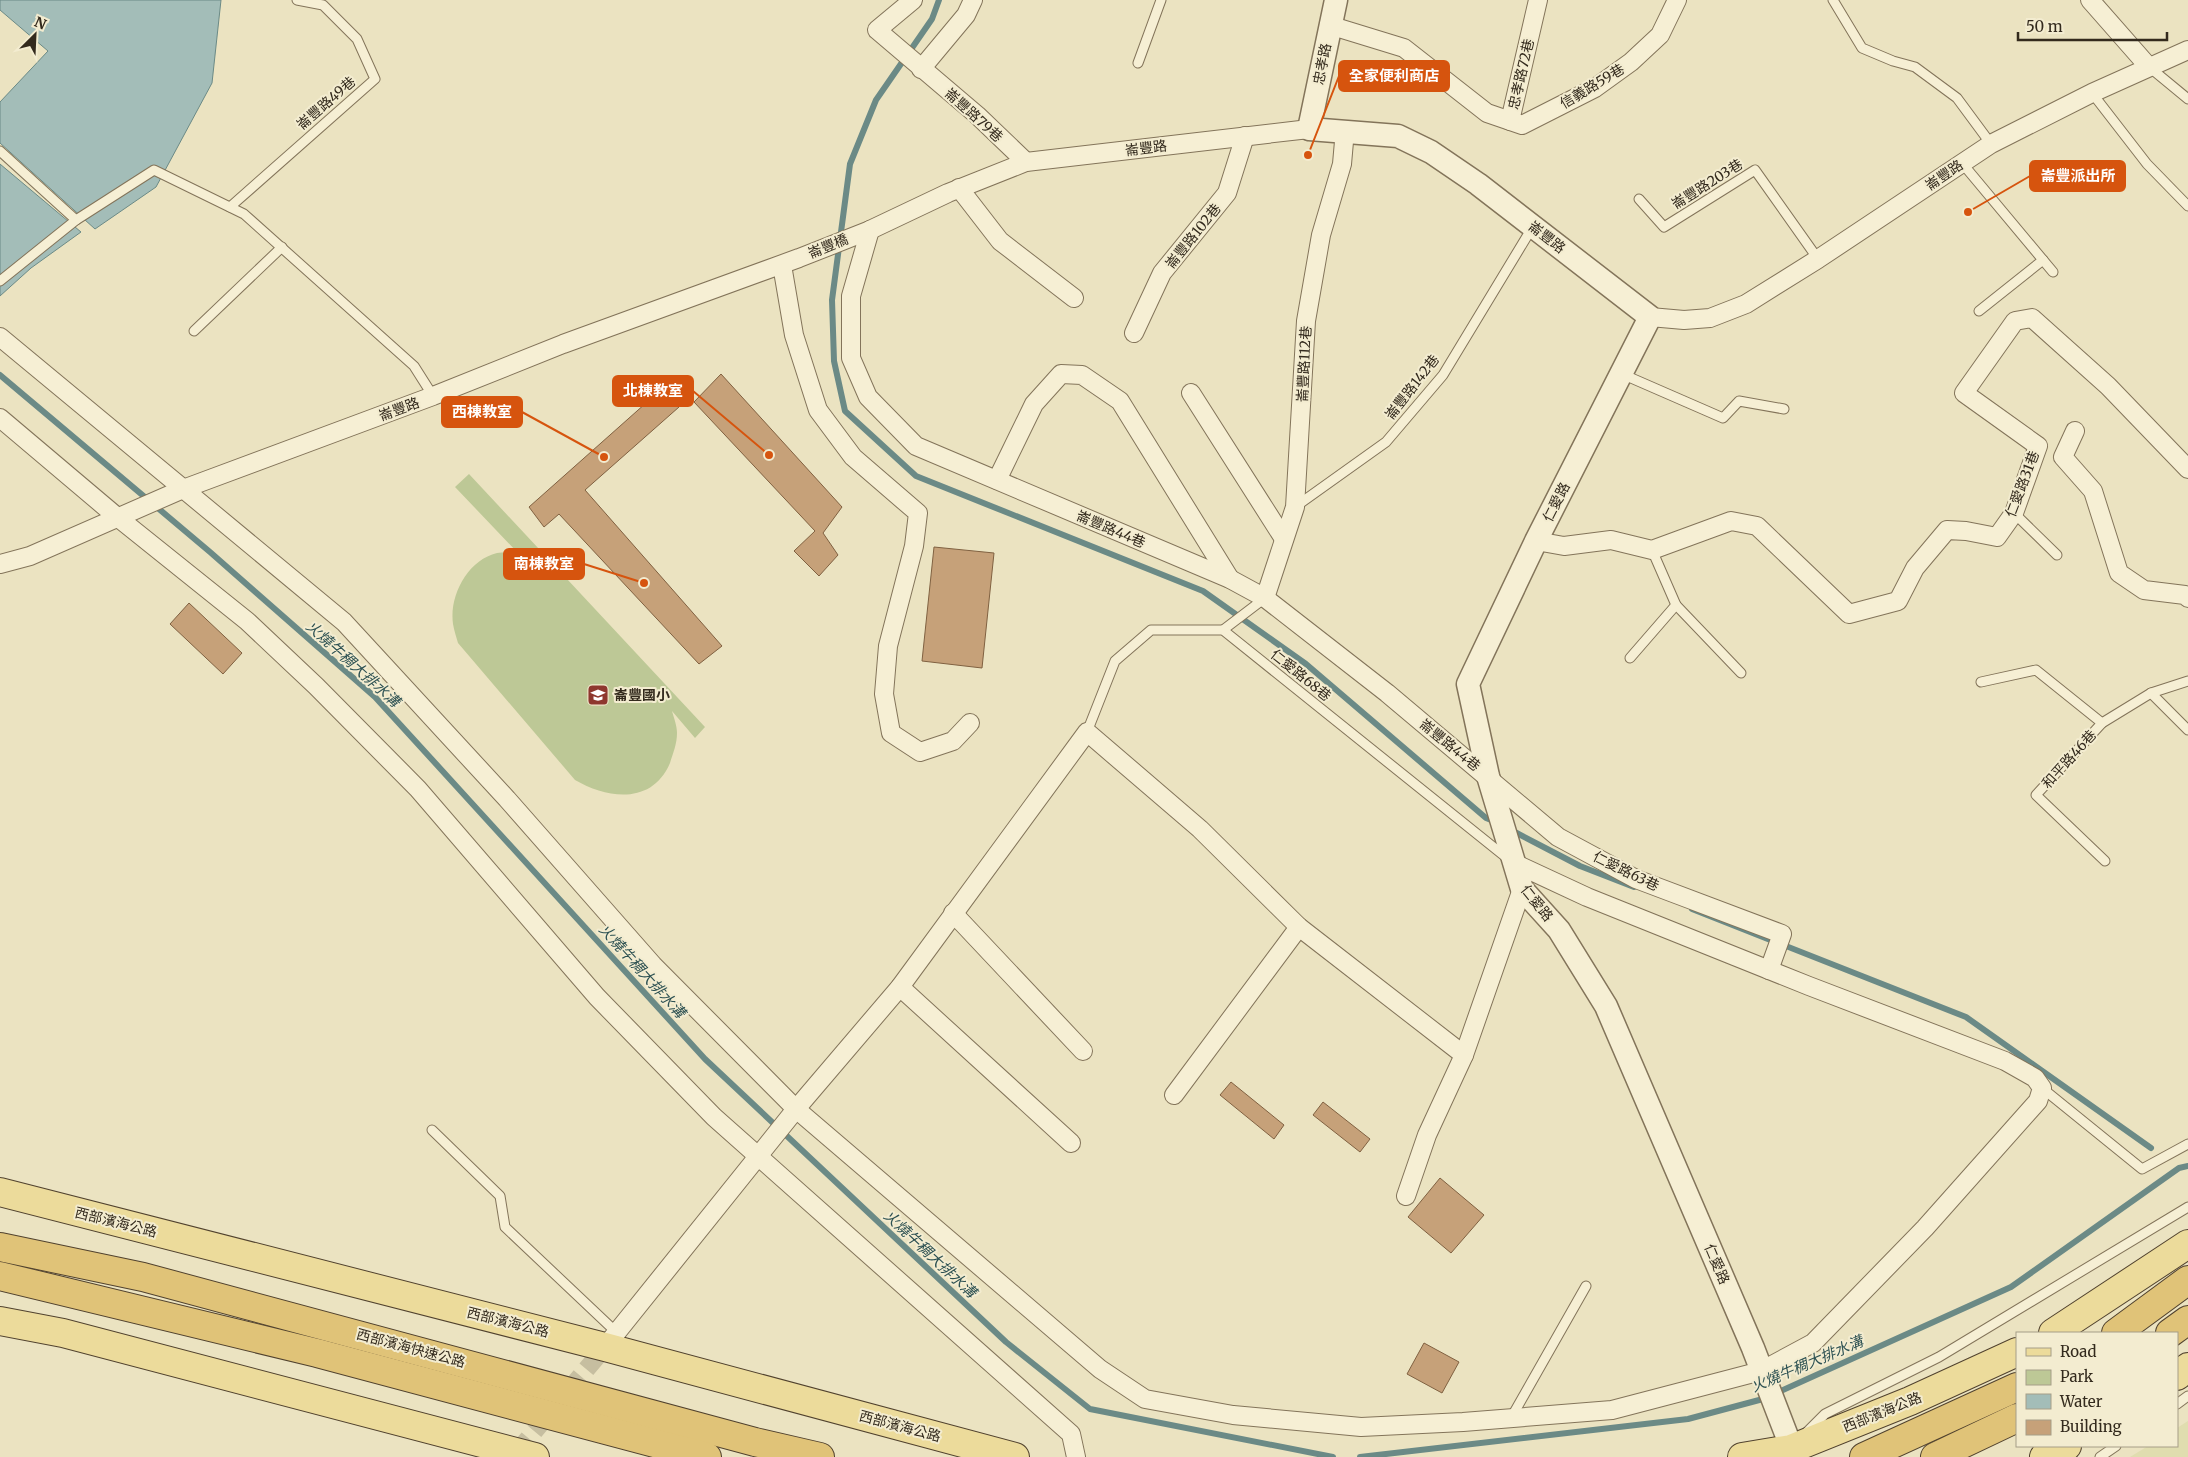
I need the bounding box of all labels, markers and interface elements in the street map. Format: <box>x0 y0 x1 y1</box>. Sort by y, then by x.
north arrow <box>10 10 60 60</box>
scale bar <box>2018 10 2167 42</box>
text: N <box>32 13 49 34</box>
text: 50 m <box>2026 17 2063 36</box>
street label: 忠孝路72巷 <box>1504 37 1538 111</box>
street label: 忠孝路 <box>1309 42 1335 86</box>
street label: 信義路59巷 <box>1556 60 1628 112</box>
callout: 全家便利商店 <box>1339 61 1449 91</box>
text: 全家便利商店 <box>1349 66 1439 85</box>
street label: 崙豐路49巷 <box>293 73 359 133</box>
street label: 崙豐路79巷 <box>941 84 1007 146</box>
street label: 崙豐路 <box>1124 137 1168 159</box>
street label: 崙豐路203巷 <box>1668 155 1746 213</box>
street label: 崙豐路 <box>1922 156 1966 194</box>
callout: 崙豐派出所 <box>2030 161 2125 191</box>
text: 崙豐派出所 <box>2040 166 2116 185</box>
street label: 崙豐路102巷 <box>1161 200 1225 272</box>
street label: 崙豐路 <box>1525 217 1569 257</box>
street label: 崙豐橋 <box>805 230 851 262</box>
street label: 崙豐路112巷 <box>1293 325 1315 403</box>
street label: 崙豐路142巷 <box>1381 351 1443 423</box>
callout: 北棟教室 <box>613 376 693 406</box>
text: 北棟教室 <box>623 381 683 400</box>
street label: 崙豐路 <box>376 393 422 425</box>
callout: 西棟教室 <box>442 397 522 427</box>
text: 西棟教室 <box>452 402 512 421</box>
street label: 仁愛路31巷 <box>2001 448 2043 520</box>
street label: 仁愛路 <box>1538 479 1574 525</box>
street label: 崙豐路44巷 <box>1074 506 1148 552</box>
callout: 南棟教室 <box>504 549 584 579</box>
text: 南棟教室 <box>514 554 574 573</box>
water label: 火燒牛稠大排水溝 <box>302 616 406 712</box>
street label: 仁愛路68巷 <box>1267 645 1335 705</box>
school or university icon: 崙豐國小 <box>586 683 610 707</box>
place label: 崙豐國小 <box>614 686 670 704</box>
street label: 崙豐路44巷 <box>1416 715 1484 775</box>
street label: 和平路46巷 <box>2038 726 2100 792</box>
street label: 仁愛路63巷 <box>1590 847 1662 895</box>
street label: 仁愛路 <box>1517 881 1557 925</box>
water label: 火燒牛稠大排水溝 <box>595 920 691 1023</box>
street label: 西部濱海公路 <box>73 1203 159 1241</box>
water label: 火燒牛稠大排水溝 <box>880 1206 982 1303</box>
street label: 仁愛路 <box>1701 1241 1733 1287</box>
street label: 西部濱海公路 <box>465 1303 551 1341</box>
street label: 西部濱海快速公路 <box>355 1325 467 1371</box>
water label: 火燒牛稠大排水溝 <box>1748 1331 1868 1396</box>
legend <box>2016 1332 2178 1447</box>
text: Road <box>2060 1342 2096 1361</box>
text: Park <box>2060 1367 2094 1386</box>
street label: 西部濱海公路 <box>1840 1388 1924 1436</box>
text: Water <box>2059 1392 2103 1411</box>
street label: 西部濱海公路 <box>857 1406 943 1446</box>
text: Building <box>2060 1417 2122 1436</box>

